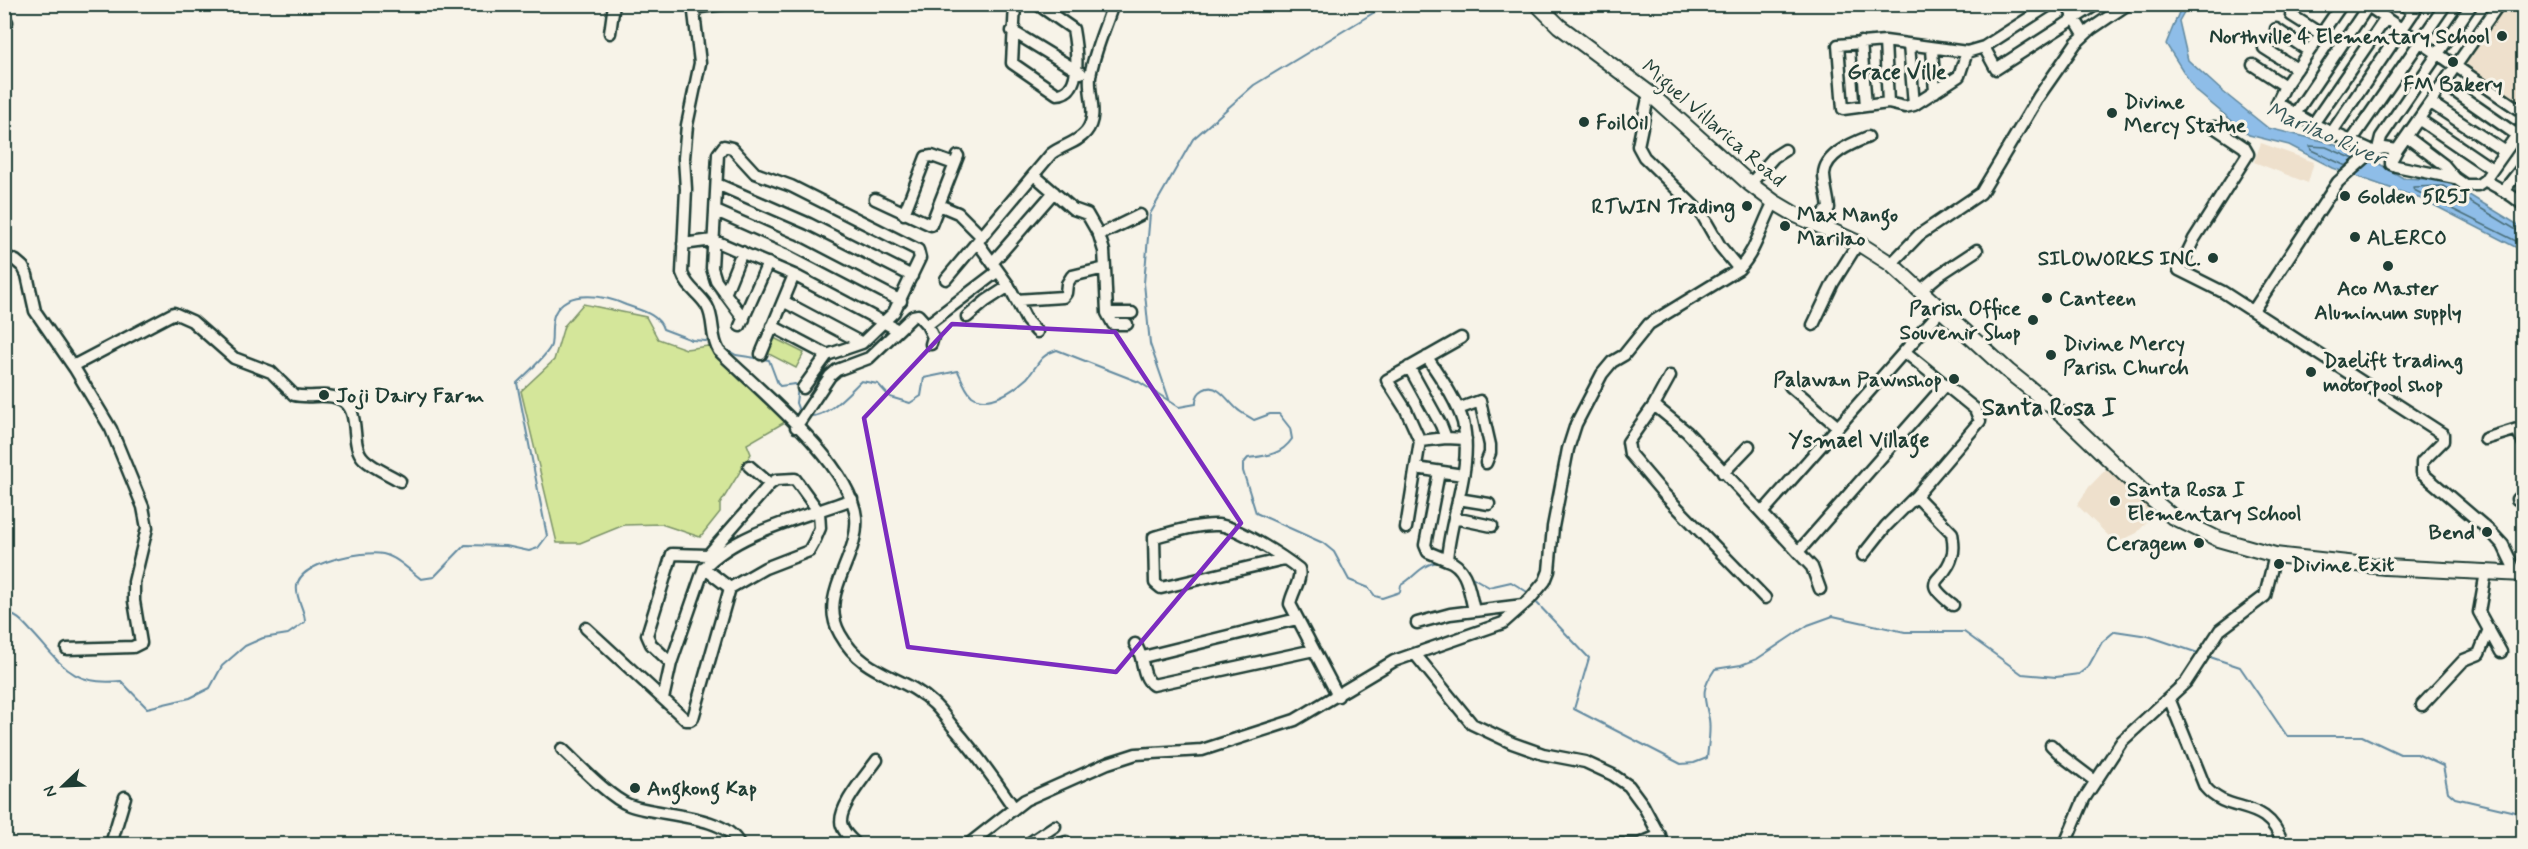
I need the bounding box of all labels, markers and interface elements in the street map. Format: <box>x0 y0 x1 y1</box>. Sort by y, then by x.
place label: Northville 4 Elementary School <box>2209 23 2490 51</box>
marker: Northville 4 Elementary School <box>2495 29 2509 43</box>
street label: Miguel Villarica Road <box>1634 53 1791 196</box>
marker: FM Bakery <box>2446 55 2460 69</box>
district label: Grace Ville <box>1847 59 1947 87</box>
place label: FM Bakery <box>2403 71 2503 99</box>
place label: Divine Mercy Statue <box>2124 88 2247 140</box>
water label: Marilao River <box>2261 96 2391 175</box>
marker: Divine Mercy Statue <box>2105 106 2119 120</box>
place label: FoilOil <box>1596 109 1648 137</box>
marker: FoilOil <box>1577 115 1591 129</box>
place label: Golden 5R5J <box>2357 183 2470 211</box>
marker: Golden 5R5J <box>2338 189 2352 203</box>
place label: RTWIN Trading <box>1592 193 1735 223</box>
marker: RTWIN Trading <box>1740 199 1754 213</box>
place label: Max Mango Marilao <box>1797 201 1898 253</box>
marker: Max Mango Marilao <box>1778 219 1792 233</box>
place label: ALERCO <box>2367 224 2447 252</box>
marker: ALERCO <box>2348 230 2362 244</box>
place label: SILOWORKS INC. <box>2038 245 2201 273</box>
marker: SILOWORKS INC. <box>2206 251 2220 265</box>
marker: Aco Master Aluminum supply <box>2381 259 2395 273</box>
place label: Aco Master Aluminum supply <box>2314 275 2462 327</box>
place label: Canteen <box>2059 285 2136 313</box>
marker: Canteen <box>2040 291 2054 305</box>
place label: Parish Office Souvenir Shop <box>1900 295 2022 347</box>
marker: Parish Office Souvenir Shop <box>2026 313 2040 327</box>
place label: Divine Mercy Parish Church <box>2063 330 2189 382</box>
place label: Daelift trading motorpool shop <box>2323 347 2463 399</box>
marker: Divine Mercy Parish Church <box>2044 348 2058 362</box>
marker: Daelift trading motorpool shop <box>2304 365 2318 379</box>
place label: Palawan Pawnshop <box>1773 366 1942 394</box>
marker: Palawan Pawnshop <box>1947 372 1961 386</box>
place label: Joji Dairy Farm <box>336 382 484 410</box>
marker: Joji Dairy Farm <box>317 388 331 402</box>
district label: Santa Rosa I <box>1982 393 2116 424</box>
district label: Ysmael Village <box>1789 427 1930 459</box>
place label: Santa Rosa I Elementary School <box>2127 476 2302 528</box>
marker: Santa Rosa I Elementary School <box>2108 494 2122 508</box>
place label: Bend <box>2429 519 2475 547</box>
marker: Bend <box>2480 525 2494 539</box>
place label: Ceragem <box>2106 530 2187 560</box>
marker: Ceragem <box>2192 536 2206 550</box>
place label: Divine Exit <box>2291 551 2395 579</box>
marker: Divine Exit <box>2272 557 2286 571</box>
north arrow <box>33 756 93 816</box>
place label: Angkong Kap <box>647 775 757 805</box>
marker: Angkong Kap <box>628 781 642 795</box>
text: N <box>39 782 62 800</box>

